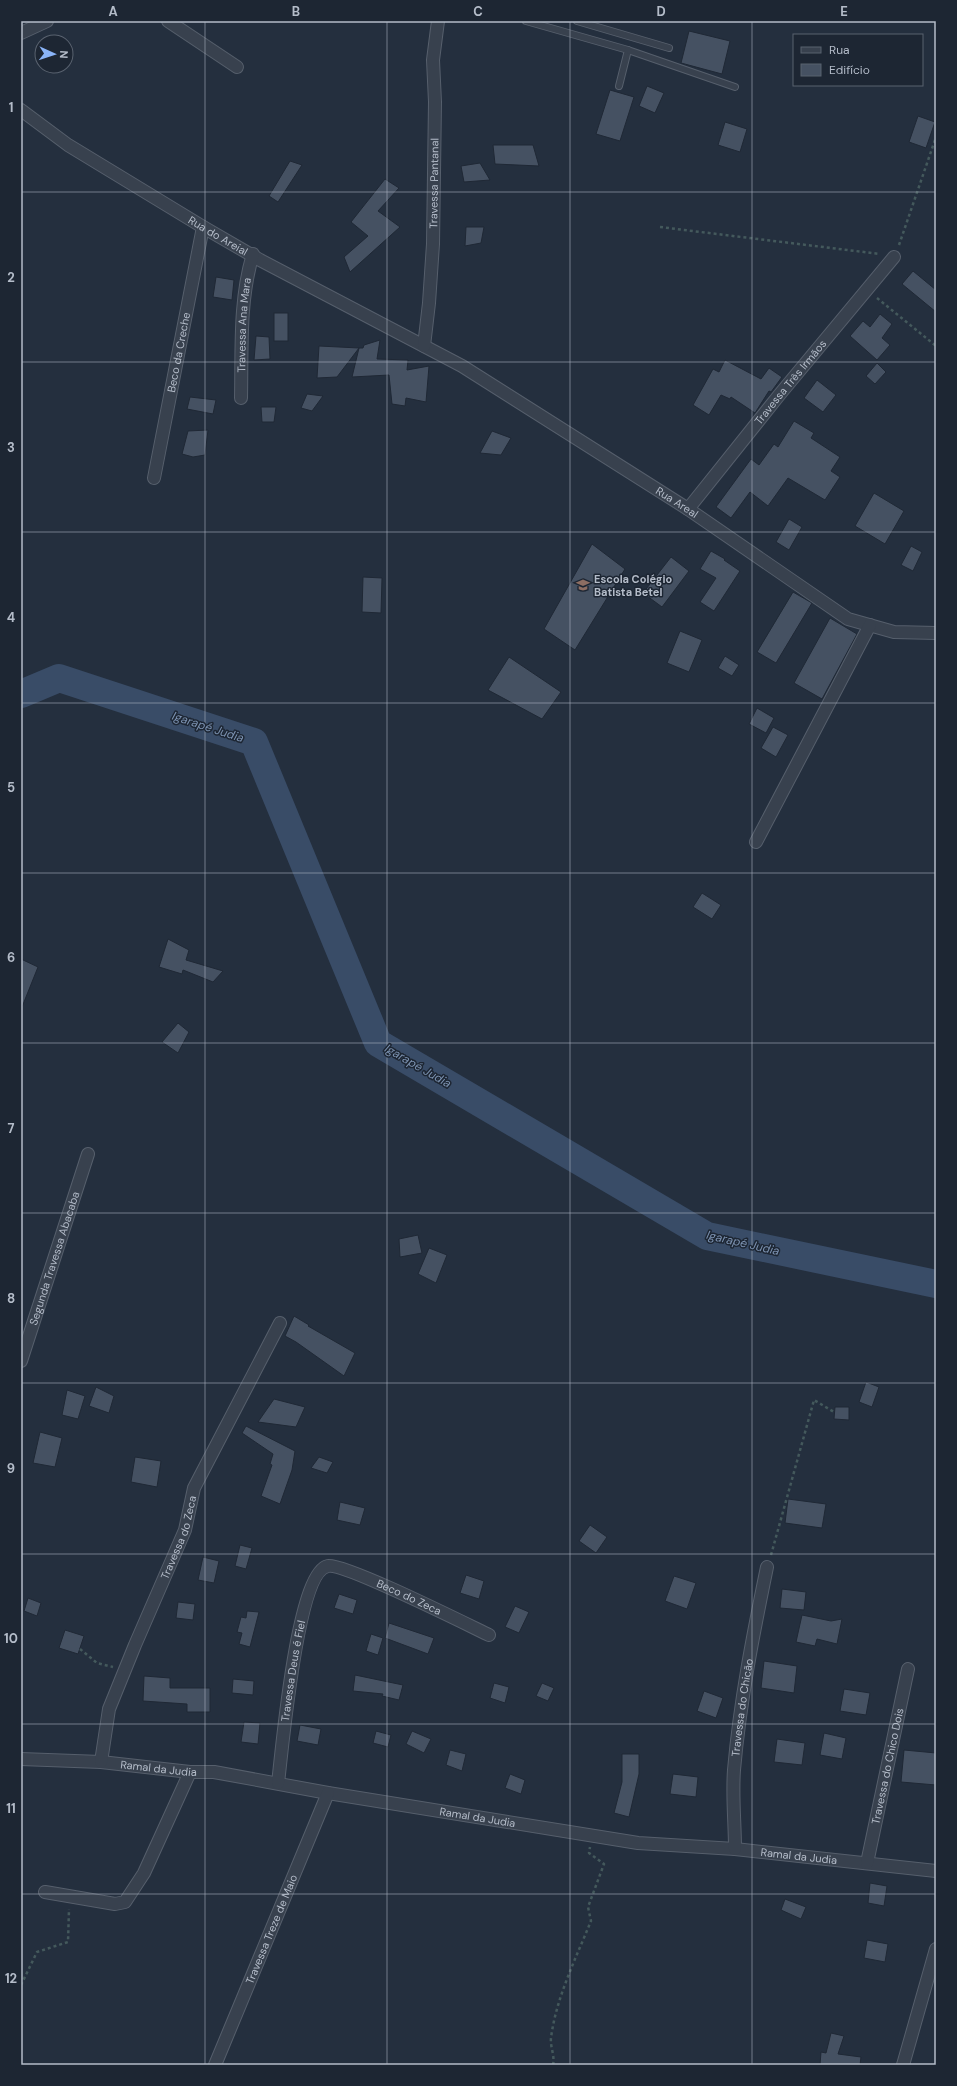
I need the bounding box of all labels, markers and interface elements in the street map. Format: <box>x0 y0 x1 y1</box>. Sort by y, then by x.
text: A <box>108 3 118 20</box>
text: B <box>292 3 300 20</box>
text: C <box>473 3 483 20</box>
text: D <box>656 3 666 20</box>
text: E <box>840 3 848 20</box>
north arrow <box>34 34 74 74</box>
legend <box>793 34 923 86</box>
text: Rua <box>829 42 850 58</box>
text: N <box>57 50 71 59</box>
text: Edifício <box>829 62 870 78</box>
text: 1 <box>9 99 13 116</box>
street label: Travessa Pantanal <box>426 138 441 229</box>
street label: Rua do Areial <box>186 213 250 259</box>
text: 2 <box>7 269 15 286</box>
street label: Travessa Ana Mara <box>234 277 254 373</box>
street label: Beco da Creche <box>164 311 193 394</box>
street label: Travessa Três Irmãos <box>751 337 829 427</box>
text: 3 <box>7 439 15 456</box>
street label: Rua Areal <box>653 483 701 521</box>
place label: Escola Colégio Batista Betel <box>594 572 672 599</box>
school or university icon: Escola Colégio Batista Betel <box>575 577 591 593</box>
text: 4 <box>7 609 15 626</box>
water label: Igarapé Judia <box>170 708 246 746</box>
text: 5 <box>7 779 15 796</box>
text: 6 <box>7 949 15 966</box>
water label: Igarapé Judia <box>382 1040 455 1092</box>
text: 7 <box>8 1120 15 1137</box>
street label: Segunda Travessa Abacaba <box>26 1190 82 1327</box>
water label: Igarapé Judia <box>705 1227 782 1259</box>
text: 8 <box>7 1290 15 1307</box>
text: 9 <box>7 1460 15 1477</box>
street label: Travessa do Zeca <box>157 1494 199 1581</box>
street label: Beco do Zeca <box>375 1576 444 1618</box>
street label: Travessa Deus é Fiel <box>278 1619 308 1722</box>
text: 10 <box>4 1630 18 1647</box>
street label: Travessa do Chicão <box>728 1657 756 1757</box>
street label: Travessa do Chico Dois <box>868 1707 907 1826</box>
street label: Ramal da Judia <box>120 1757 197 1779</box>
text: 11 <box>6 1800 16 1817</box>
street label: Ramal da Judia <box>439 1804 517 1830</box>
street label: Ramal da Judia <box>760 1845 838 1867</box>
street label: Travessa Treze de Maio <box>242 1872 300 1986</box>
text: 12 <box>5 1970 17 1987</box>

